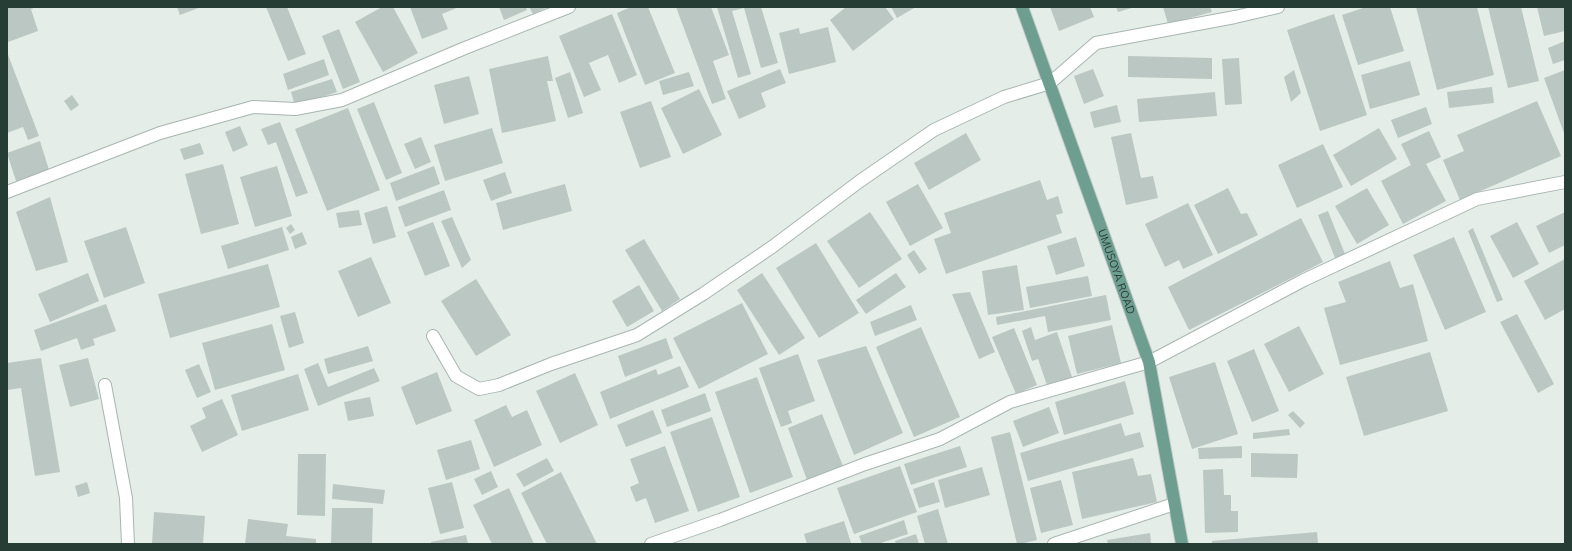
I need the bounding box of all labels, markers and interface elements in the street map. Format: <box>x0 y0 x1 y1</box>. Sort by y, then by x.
street label: UMUSOYA ROAD <box>1095 227 1138 316</box>

